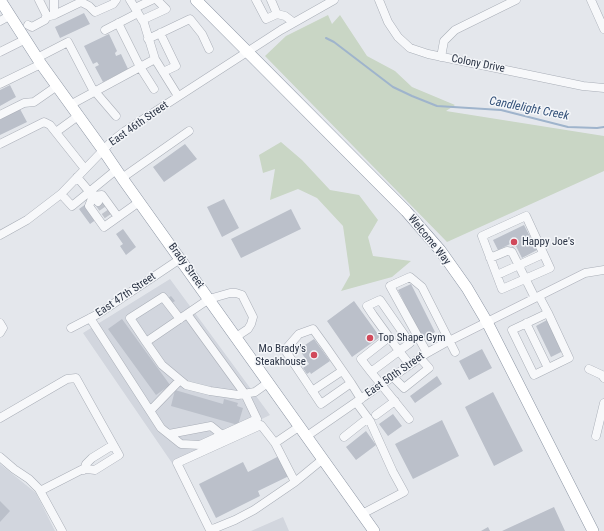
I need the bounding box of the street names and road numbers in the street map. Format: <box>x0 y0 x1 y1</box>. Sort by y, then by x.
street label: Colony Drive <box>450 52 506 76</box>
street label: East 46th Street <box>107 99 171 149</box>
street label: Welcome Way <box>405 212 453 268</box>
street label: Brady Street <box>165 241 207 291</box>
street label: East 47th Street <box>94 270 158 320</box>
street label: East 50th Street <box>363 350 427 400</box>

